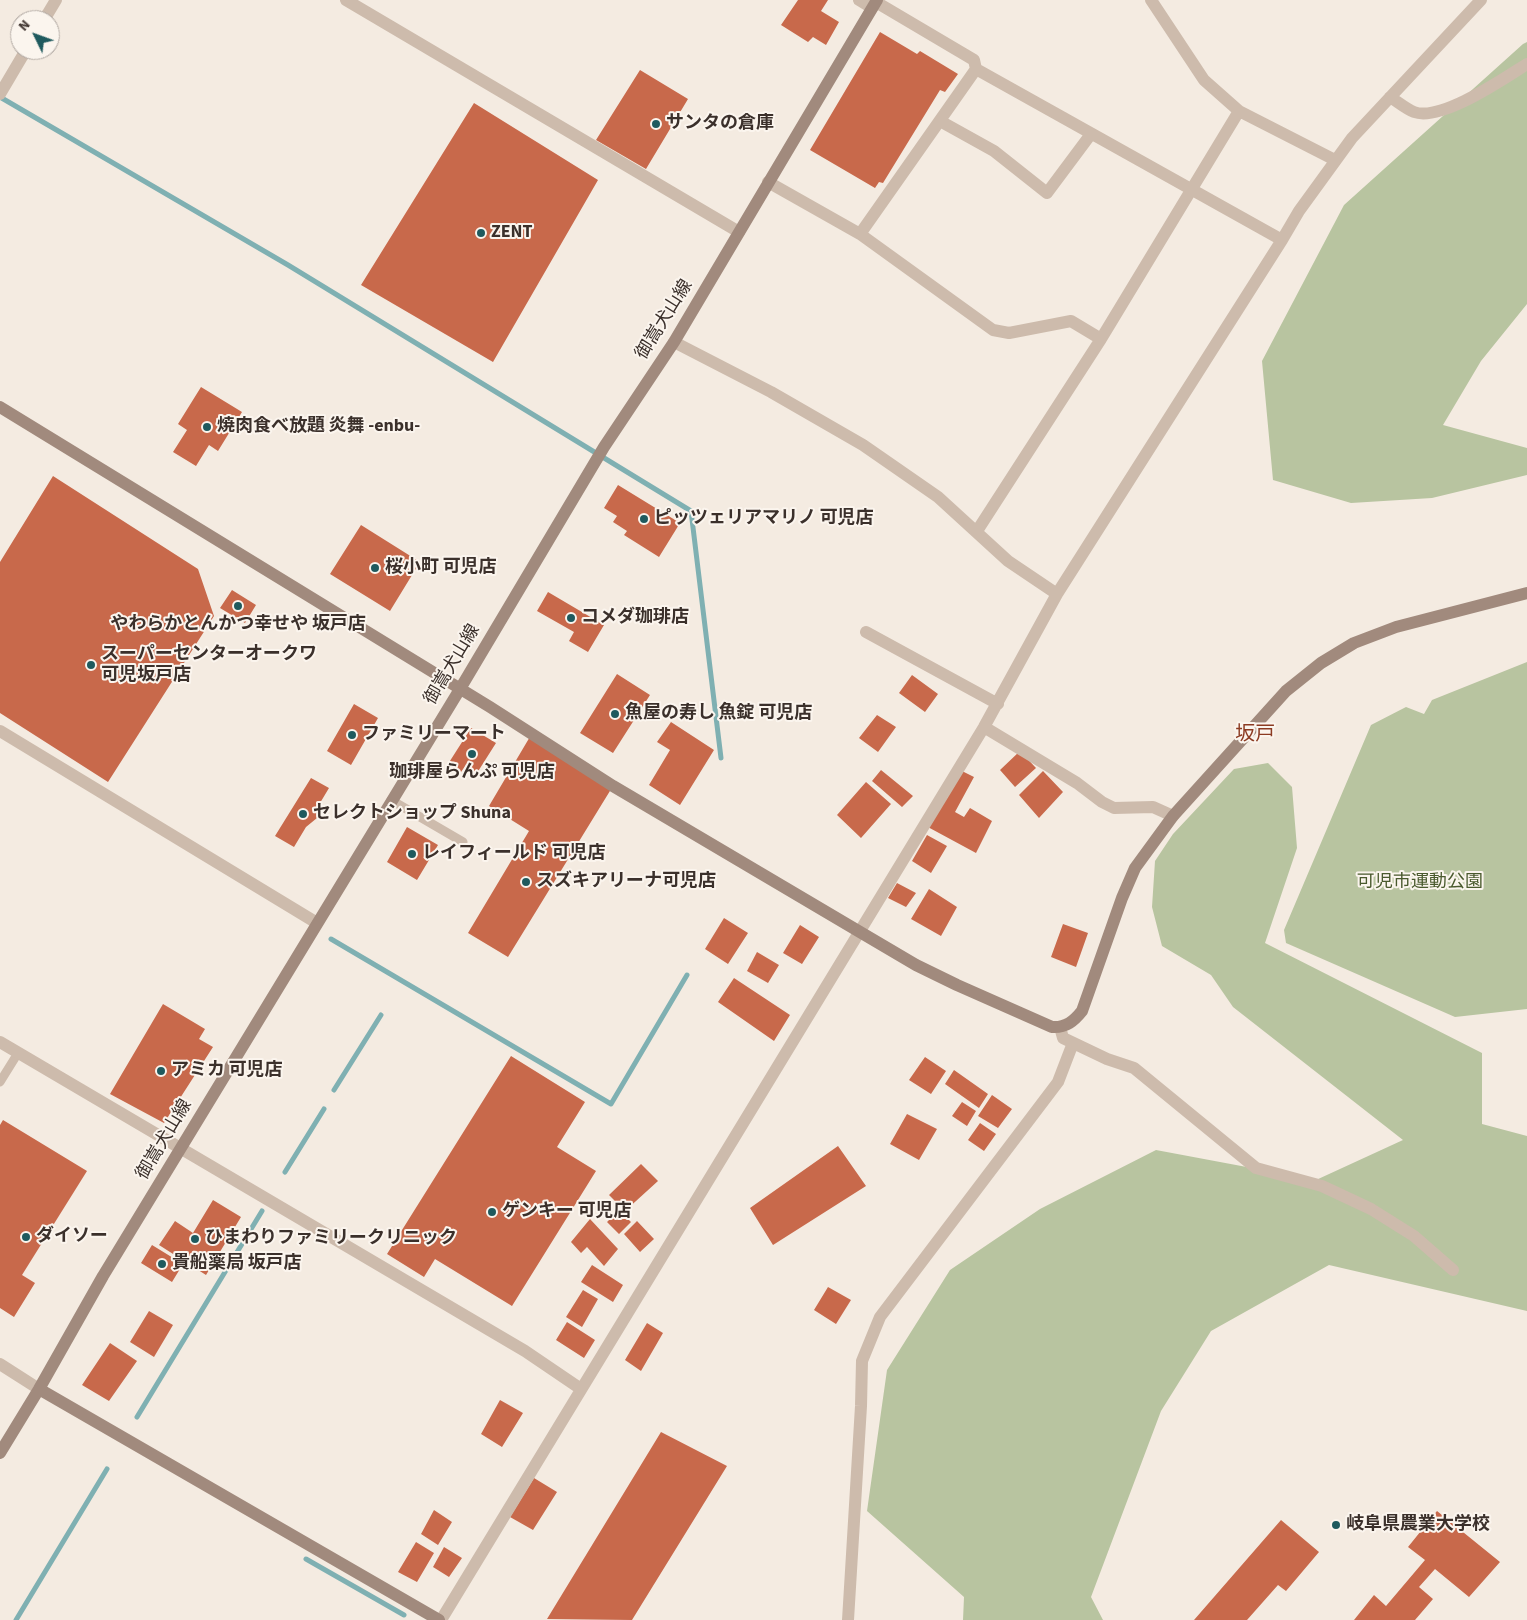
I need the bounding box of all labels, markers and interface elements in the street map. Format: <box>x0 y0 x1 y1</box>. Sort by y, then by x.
north arrow <box>10 10 60 60</box>
text: N <box>14 15 35 36</box>
place label: サンタの倉庫 <box>666 113 774 135</box>
marker: サンタの倉庫 <box>650 118 662 130</box>
place label: ZENT <box>491 222 533 244</box>
marker: ZENT <box>475 227 487 239</box>
street label: 御嵩犬山線 <box>632 276 698 364</box>
place label: 焼肉食べ放題 炎舞 ‐enbu‐ <box>217 416 420 438</box>
marker: 焼肉食べ放題 炎舞 ‐enbu‐ <box>201 421 213 433</box>
place label: ピッツェリアマリノ 可児店 <box>654 508 874 530</box>
marker: ピッツェリアマリノ 可児店 <box>638 513 650 525</box>
place label: 桜小町 可児店 <box>385 557 497 579</box>
marker: 桜小町 可児店 <box>369 562 381 574</box>
marker: やわらかとんかつ幸せや 坂戸店 <box>232 600 244 612</box>
place label: コメダ珈琲店 <box>581 607 689 629</box>
marker: コメダ珈琲店 <box>565 612 577 624</box>
place label: やわらかとんかつ幸せや 坂戸店 <box>110 614 366 636</box>
street label: 御嵩犬山線 <box>421 621 485 709</box>
place label: スーパーセンターオークワ 可児坂戸店 <box>101 644 317 686</box>
marker: スーパーセンターオークワ 可児坂戸店 <box>85 659 97 671</box>
place label: 魚屋の寿し 魚錠 可児店 <box>625 703 812 725</box>
marker: 魚屋の寿し 魚錠 可児店 <box>609 708 621 720</box>
place label: ファミリーマート <box>362 724 506 746</box>
district label: 坂戸 <box>1235 724 1275 748</box>
marker: ファミリーマート <box>346 729 358 741</box>
marker: 珈琲屋らんぷ 可児店 <box>466 748 478 760</box>
place label: 珈琲屋らんぷ 可児店 <box>389 762 555 784</box>
place label: セレクトショップ Shuna <box>313 803 511 825</box>
marker: セレクトショップ Shuna <box>297 808 309 820</box>
place label: レイフィールド 可児店 <box>422 843 606 865</box>
marker: レイフィールド 可児店 <box>406 848 418 860</box>
place label: スズキアリーナ可児店 <box>536 871 716 893</box>
park label: 可児市運動公園 <box>1357 872 1483 894</box>
marker: スズキアリーナ可児店 <box>520 876 532 888</box>
place label: アミカ 可児店 <box>171 1060 283 1082</box>
marker: アミカ 可児店 <box>155 1065 167 1077</box>
street label: 御嵩犬山線 <box>133 1096 197 1184</box>
place label: ゲンキー 可児店 <box>502 1201 632 1223</box>
marker: ゲンキー 可児店 <box>486 1206 498 1218</box>
place label: ダイソー <box>36 1226 108 1248</box>
place label: ひまわりファミリークリニック <box>205 1228 457 1250</box>
marker: ダイソー <box>20 1231 32 1243</box>
marker: ひまわりファミリークリニック <box>189 1233 201 1245</box>
place label: 貴船薬局 坂戸店 <box>172 1253 302 1275</box>
marker: 貴船薬局 坂戸店 <box>156 1258 168 1270</box>
place label: 岐阜県農業大学校 <box>1346 1514 1490 1536</box>
marker: 岐阜県農業大学校 <box>1330 1519 1342 1531</box>

